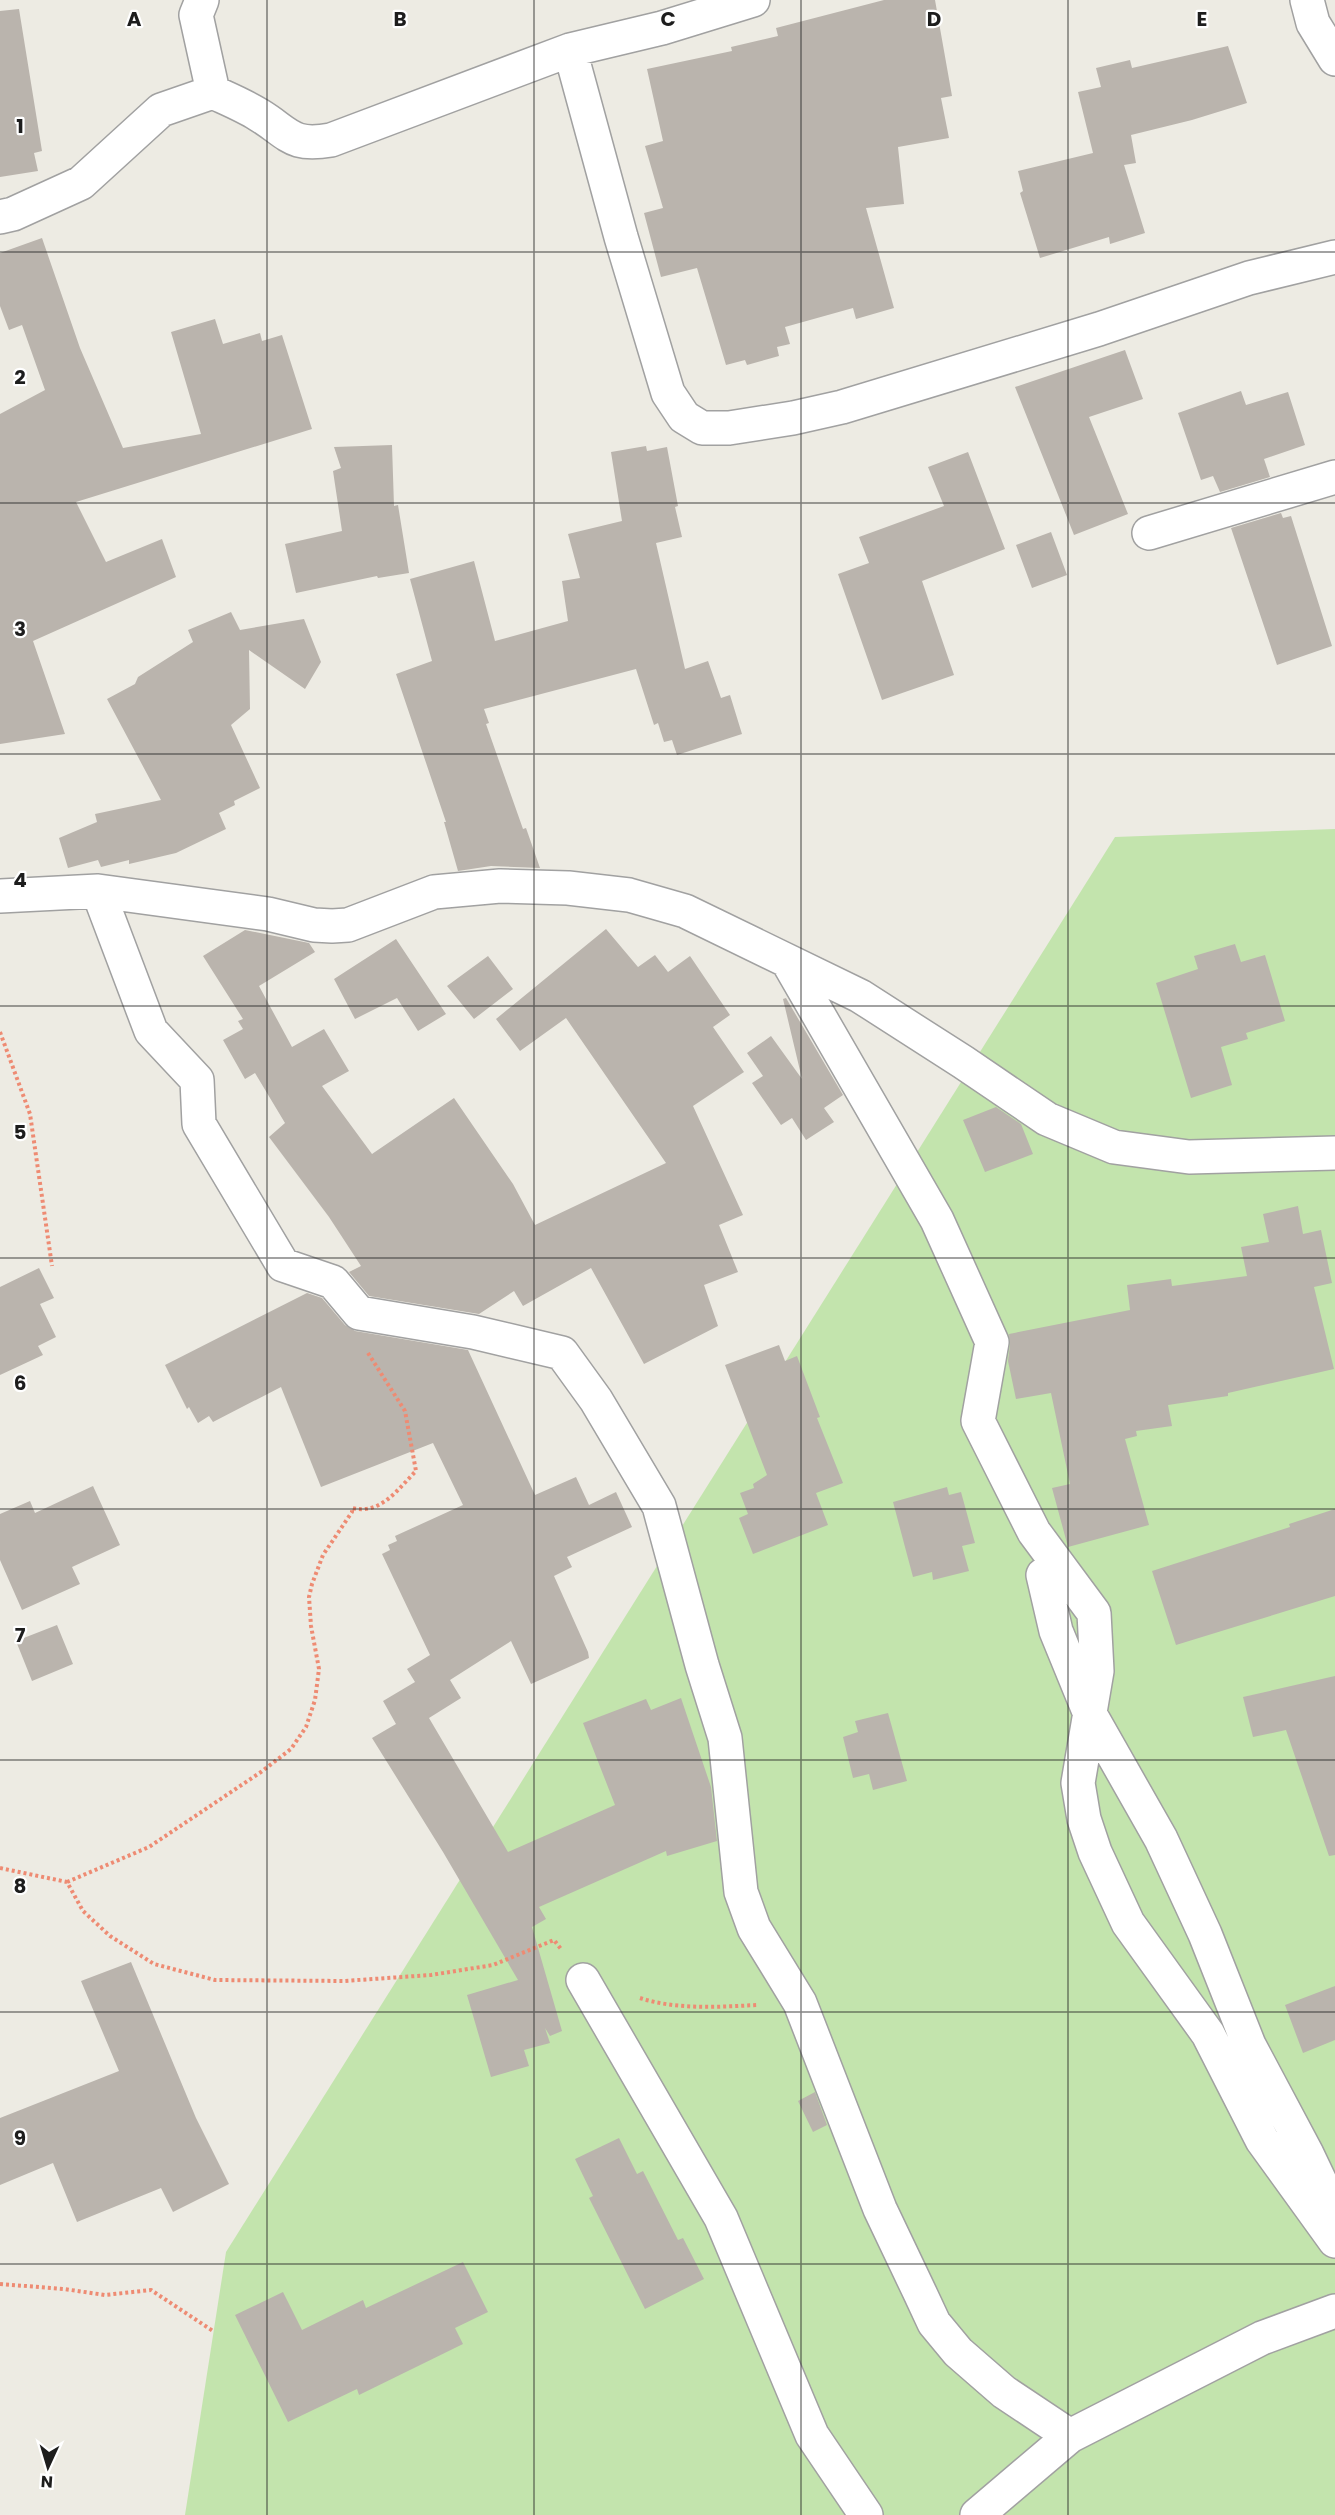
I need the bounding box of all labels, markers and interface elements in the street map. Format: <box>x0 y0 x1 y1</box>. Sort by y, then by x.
text: A <box>127 5 142 33</box>
text: B <box>393 5 407 33</box>
text: C <box>660 5 676 33</box>
text: D <box>927 5 941 33</box>
text: E <box>1197 5 1207 33</box>
text: 1 <box>16 112 24 140</box>
text: 2 <box>14 363 26 391</box>
text: 3 <box>14 615 26 643</box>
text: 4 <box>13 866 27 894</box>
text: 5 <box>14 1118 27 1146</box>
text: 6 <box>14 1369 26 1397</box>
text: 7 <box>15 1621 26 1649</box>
text: 8 <box>14 1872 26 1900</box>
text: 9 <box>14 2124 26 2152</box>
north arrow <box>18 2437 78 2497</box>
text: N <box>40 2470 54 2493</box>

